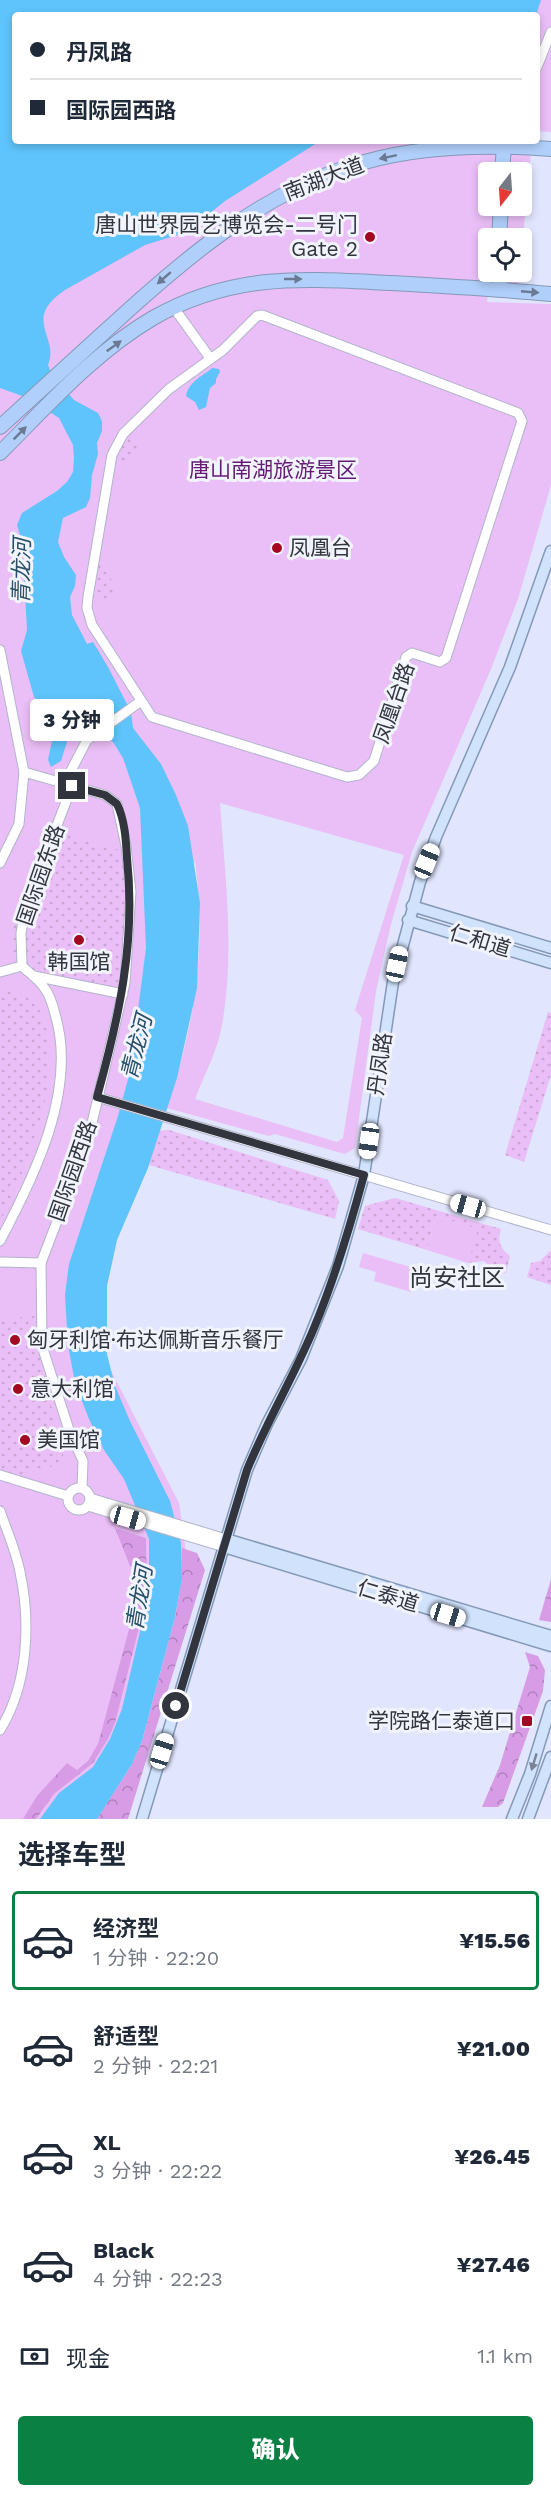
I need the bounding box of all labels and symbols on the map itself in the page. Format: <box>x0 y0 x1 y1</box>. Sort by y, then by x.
street label: 南湖大道 <box>280 152 368 205</box>
one-way arrow <box>379 152 398 162</box>
north arrow <box>478 162 532 216</box>
place label: 唐山世界园艺博览会-二号门 Gate 2 <box>95 212 358 261</box>
marker: 唐山世界园艺博览会-二号门 Gate 2 <box>363 230 377 244</box>
one-way arrow <box>157 271 172 284</box>
one-way arrow <box>284 274 303 284</box>
one-way arrow <box>520 287 539 297</box>
one-way arrow <box>106 340 122 352</box>
one-way arrow <box>13 426 27 441</box>
park label: 唐山南湖旅游景区 <box>189 457 357 482</box>
water label: 青龙河 <box>8 534 35 604</box>
place label: 凤凰台 <box>289 535 352 560</box>
marker: 凤凰台 <box>270 541 284 555</box>
street label: 凤凰台路 <box>368 659 419 747</box>
callout: 3 分钟 <box>30 699 114 741</box>
route end <box>58 772 85 799</box>
street label: 国际园东路 <box>12 821 69 929</box>
car <box>412 841 442 881</box>
street label: 仁和道 <box>446 919 514 962</box>
marker: 韩国馆 <box>72 933 86 947</box>
car <box>384 945 410 983</box>
place label: 韩国馆 <box>48 949 111 974</box>
water label: 青龙河 <box>116 1008 158 1082</box>
street label: 丹凤路 <box>363 1031 396 1097</box>
street label: 国际园西路 <box>44 1117 101 1225</box>
car <box>358 1122 380 1160</box>
car <box>448 1192 488 1220</box>
district label: 尚安社区 <box>409 1264 505 1292</box>
place label: 匈牙利馆·布达佩斯音乐餐厅 <box>27 1327 284 1352</box>
marker: 匈牙利馆·布达佩斯音乐餐厅 <box>8 1333 22 1347</box>
place label: 意大利馆 <box>30 1376 114 1401</box>
marker: 意大利馆 <box>11 1382 25 1396</box>
place label: 美国馆 <box>37 1427 100 1452</box>
marker: 美国馆 <box>18 1433 32 1447</box>
car <box>108 1504 148 1532</box>
water label: 青龙河 <box>122 1560 158 1633</box>
street label: 仁泰道 <box>354 1574 422 1617</box>
car <box>428 1601 468 1629</box>
route start <box>162 1692 189 1719</box>
place label: 学院路仁泰道口 <box>368 1708 515 1733</box>
marker: 学院路仁泰道口 <box>520 1714 534 1728</box>
car <box>148 1731 176 1771</box>
one-way arrow <box>529 1753 538 1771</box>

